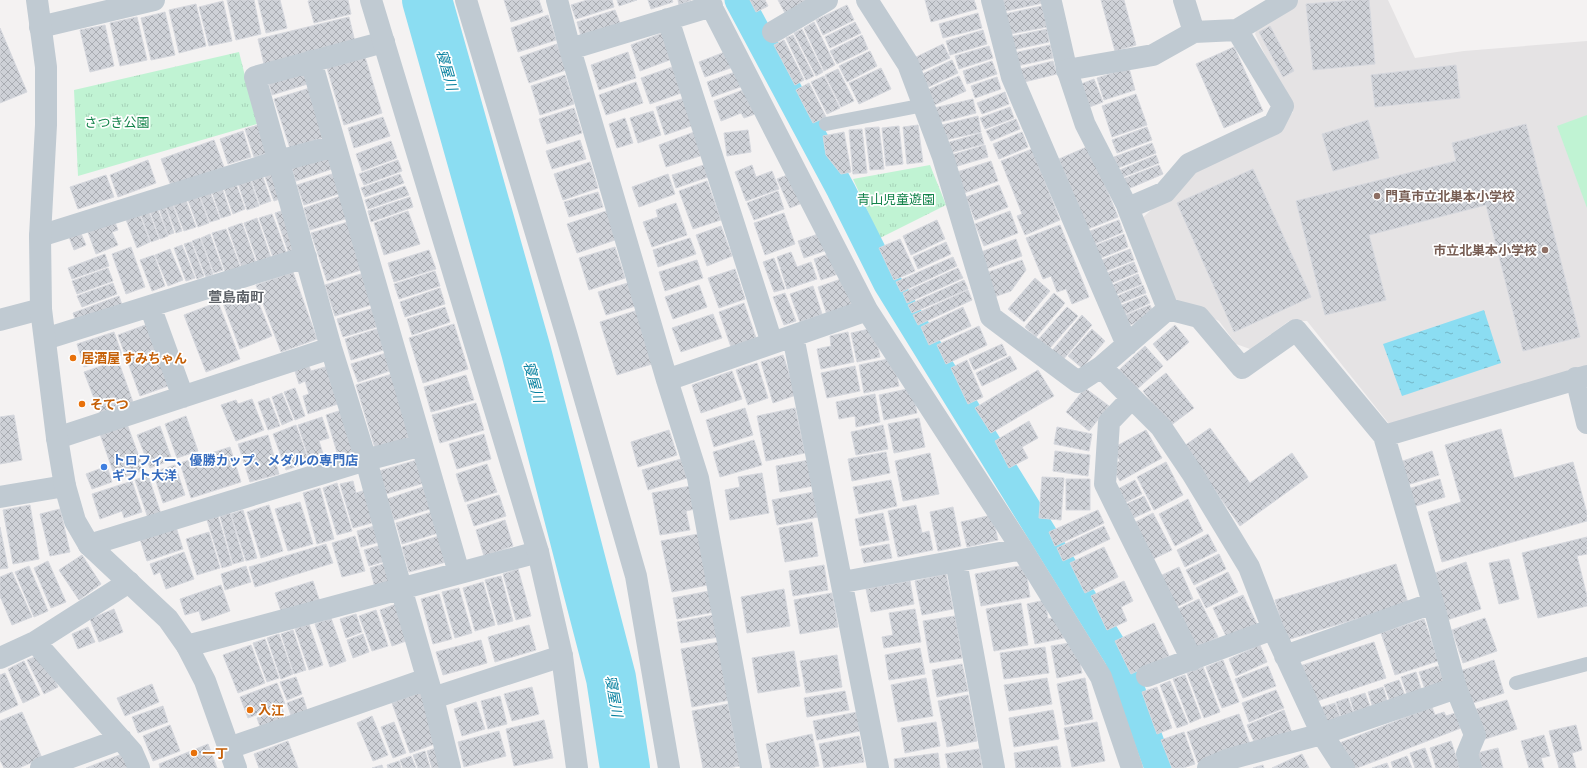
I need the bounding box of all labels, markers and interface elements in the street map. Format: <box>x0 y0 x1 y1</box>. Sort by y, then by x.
water label: 寝屋川 <box>433 48 461 95</box>
park label: さつき公園 <box>84 115 150 131</box>
place label: 門真市立北巣本小学校 <box>1385 189 1515 205</box>
marker: 門真市立北巣本小学校 <box>1372 191 1382 201</box>
park label: 青山児童遊園 <box>857 192 935 208</box>
place label: 市立北巣本小学校 <box>1433 243 1537 259</box>
marker: 市立北巣本小学校 <box>1540 245 1550 255</box>
district label: 萱島南町 <box>208 289 264 306</box>
place label: 居酒屋 すみちゃん <box>81 351 187 367</box>
marker: 居酒屋 すみちゃん <box>68 353 78 363</box>
water label: 寝屋川 <box>520 360 548 407</box>
place label: そてつ <box>90 397 129 413</box>
marker: そてつ <box>77 399 87 409</box>
place label: トロフィー、優勝カップ、メダルの専門店 ギフト大洋 <box>112 453 358 484</box>
marker: トロフィー、優勝カップ、メダルの専門店 ギフト大洋 <box>99 462 109 472</box>
water label: 寝屋川 <box>601 674 626 720</box>
place label: 入江 <box>258 703 284 719</box>
marker: 入江 <box>245 705 255 715</box>
place label: 一丁 <box>202 746 228 762</box>
marker: 一丁 <box>189 748 199 758</box>

